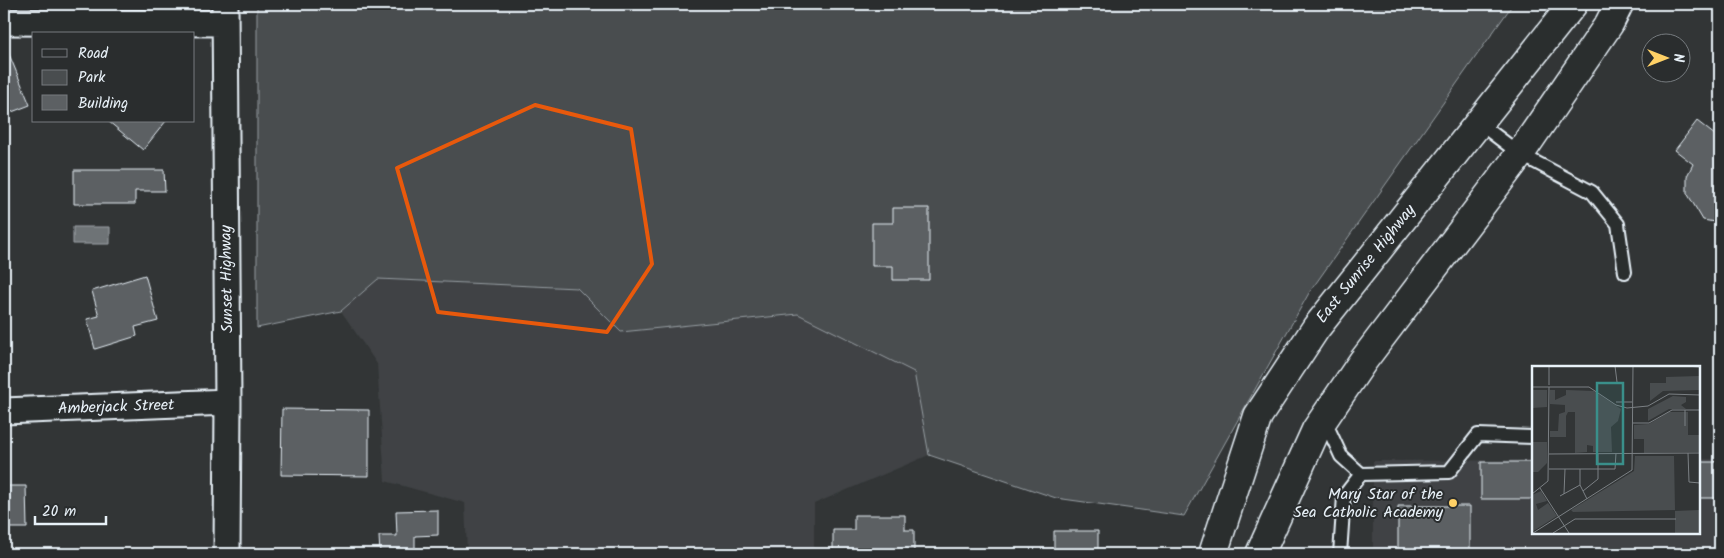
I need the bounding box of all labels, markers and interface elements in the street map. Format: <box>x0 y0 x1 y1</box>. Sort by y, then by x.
legend <box>32 32 195 122</box>
north arrow <box>1642 32 1692 82</box>
text: Road <box>78 42 109 66</box>
text: N <box>1667 54 1689 63</box>
text: Park <box>78 66 106 90</box>
text: Building <box>78 92 128 116</box>
street label: East Sunrise Highway <box>1310 199 1422 329</box>
street label: Sunset Highway <box>214 224 240 333</box>
inset map <box>1532 366 1699 533</box>
street label: Amberjack Street <box>57 392 175 422</box>
place label: Mary Star of the Sea Catholic Academy <box>1293 482 1443 525</box>
scale bar <box>35 493 106 525</box>
marker: Mary Star of the Sea Catholic Academy <box>1447 497 1459 509</box>
text: 20 m <box>42 500 76 524</box>

